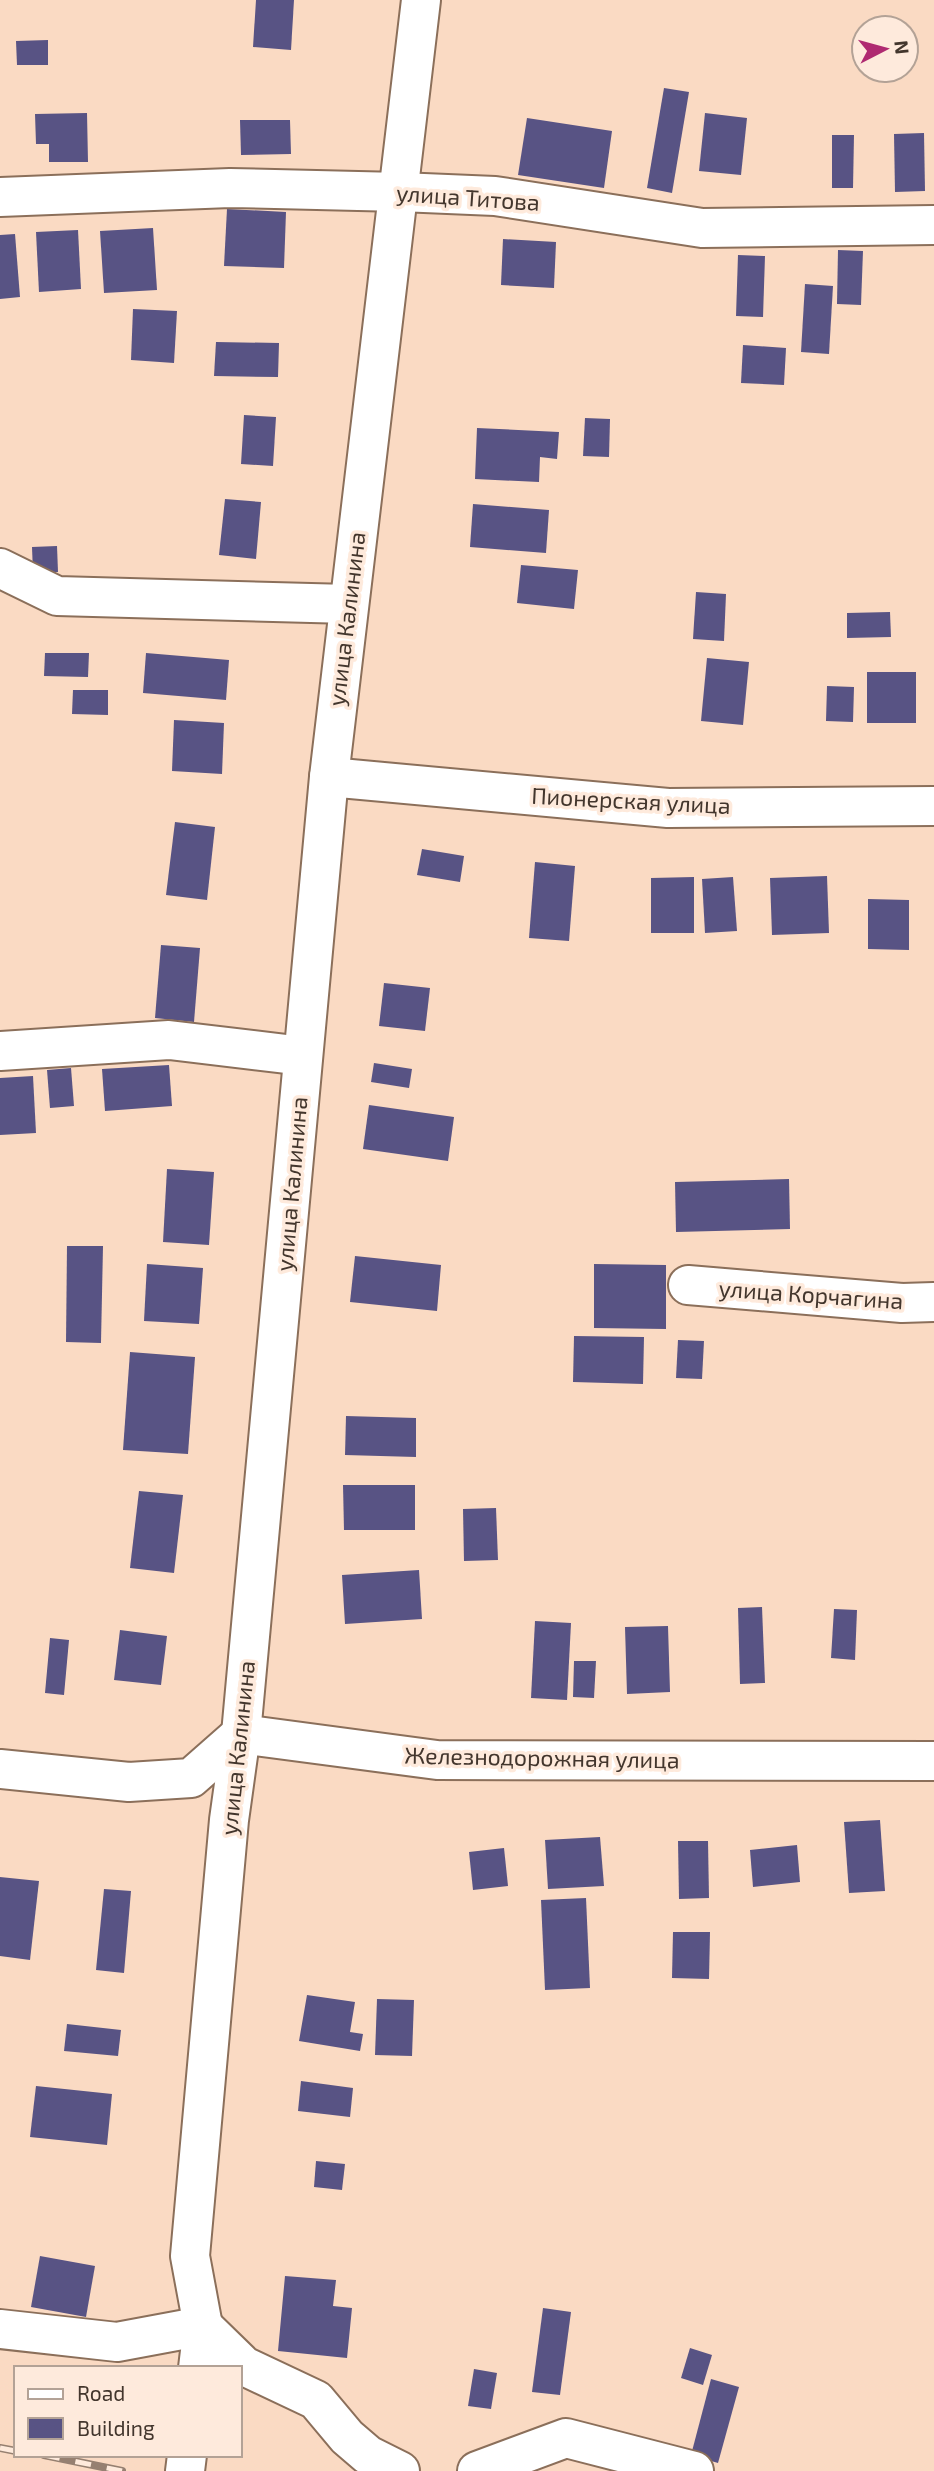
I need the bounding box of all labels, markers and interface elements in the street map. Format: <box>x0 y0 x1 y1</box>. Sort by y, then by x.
north arrow <box>850 14 920 84</box>
text: N <box>890 39 915 55</box>
street label: улица Титова <box>395 178 541 217</box>
street label: улица Калинина <box>321 530 372 708</box>
street label: Пионерская улица <box>531 781 731 820</box>
street label: улица Калинина <box>269 1095 314 1273</box>
street label: улица Корчагина <box>718 1274 904 1315</box>
street label: улица Калинина <box>214 1659 261 1837</box>
street label: Железнодорожная улица <box>404 1741 680 1774</box>
legend <box>14 2366 242 2457</box>
text: Road <box>77 2380 125 2405</box>
text: Building <box>77 2415 155 2440</box>

